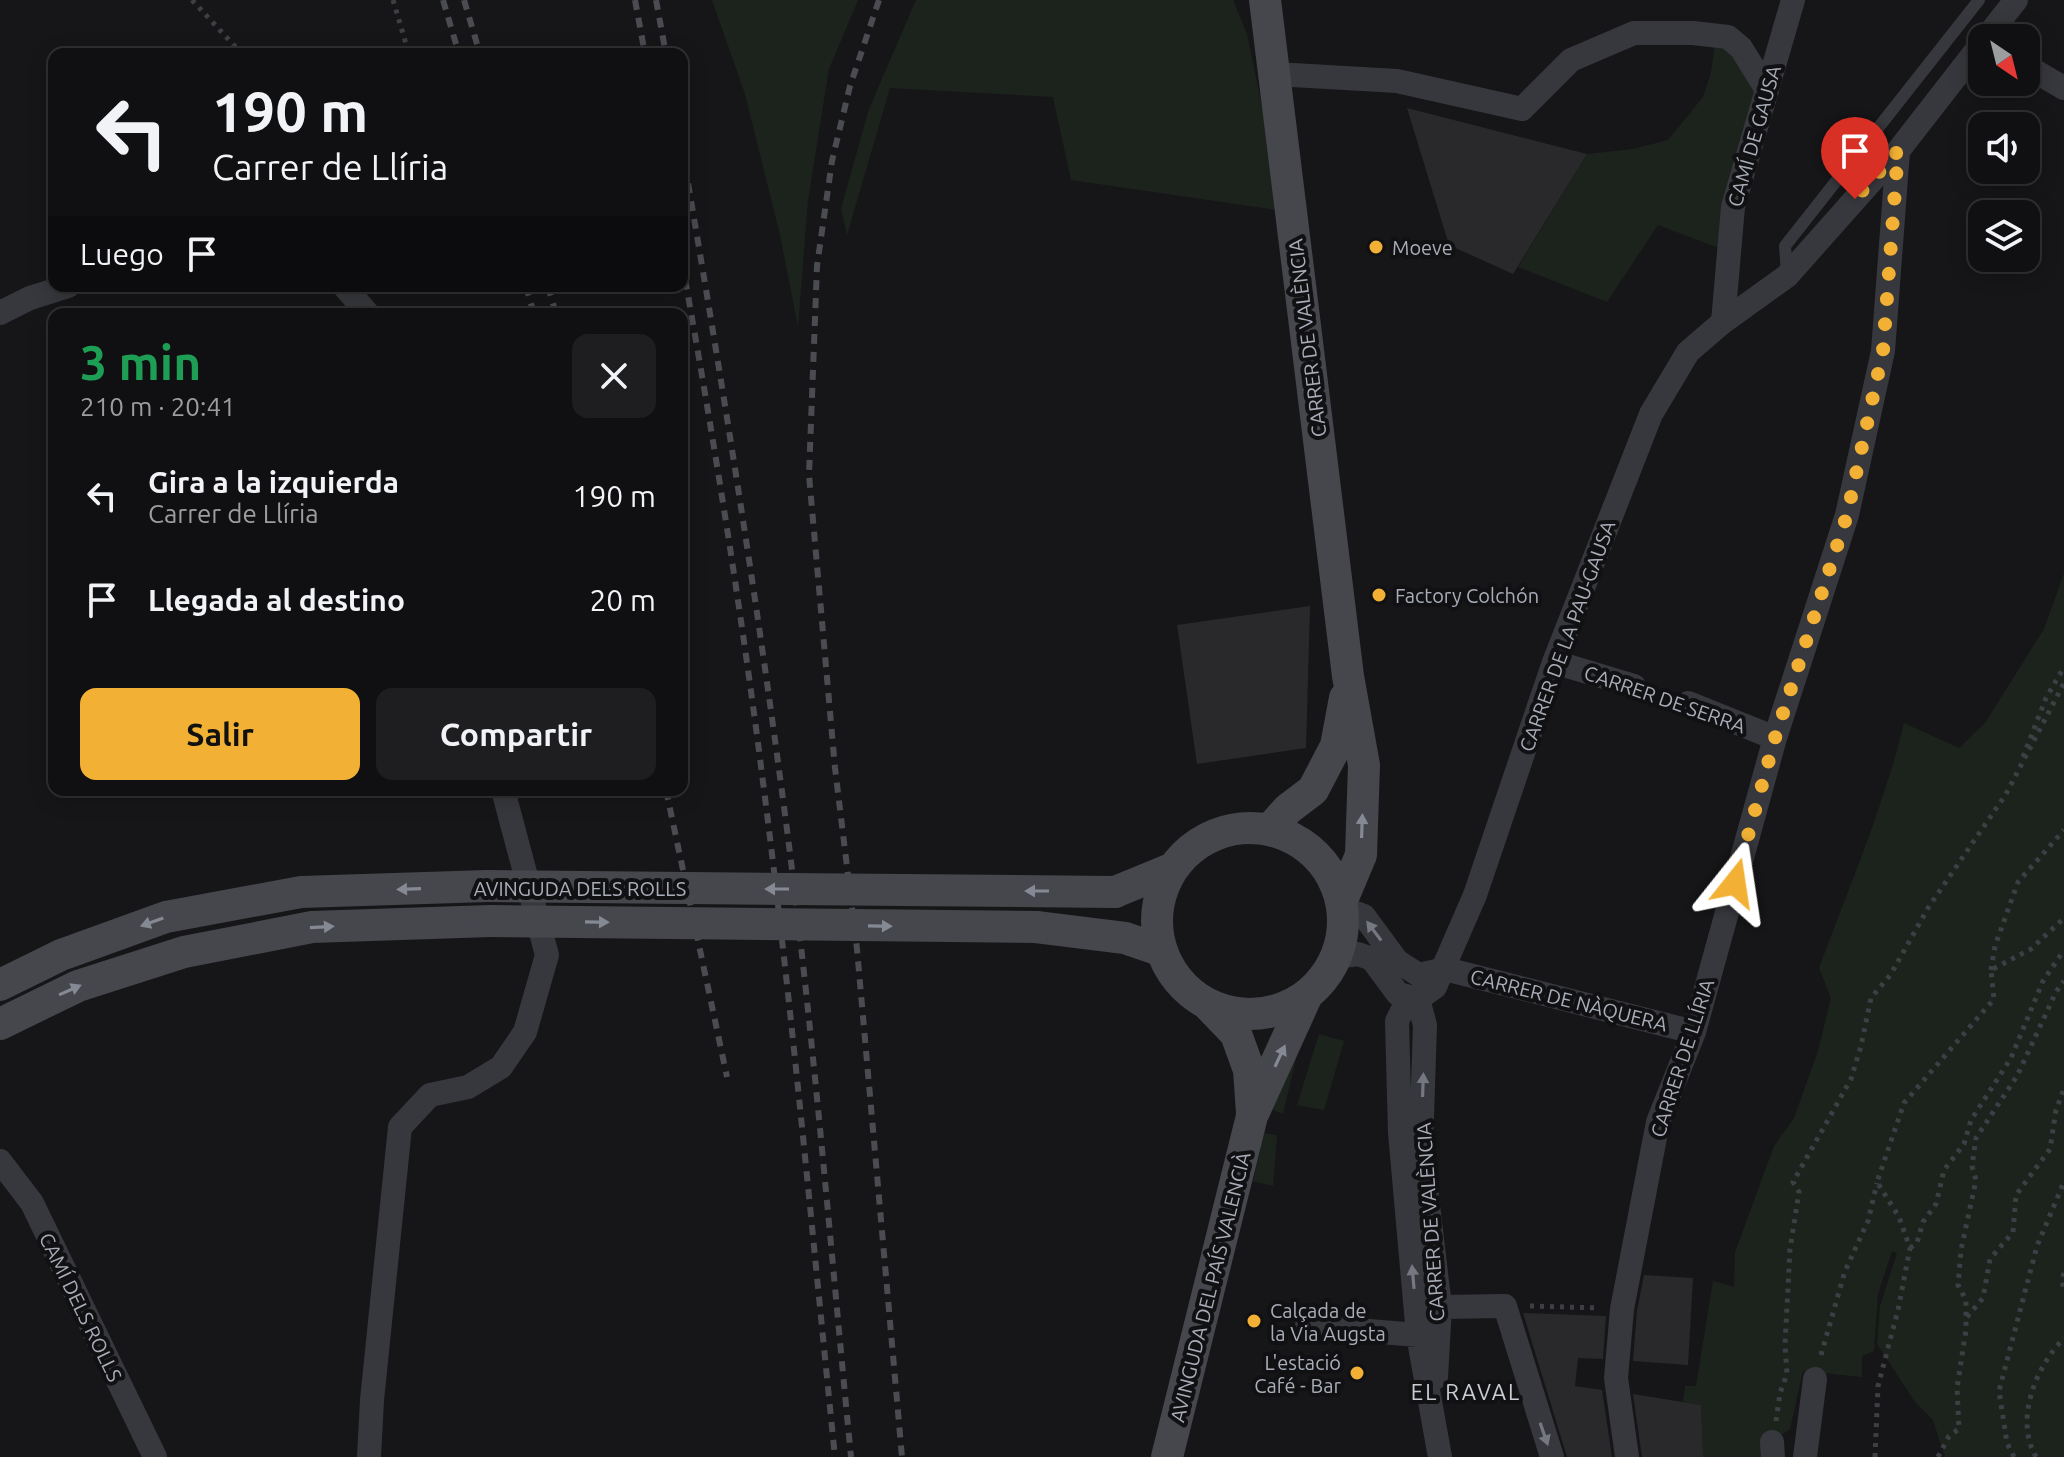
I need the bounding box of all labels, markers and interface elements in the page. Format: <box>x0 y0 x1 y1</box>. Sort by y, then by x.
north arrow <box>1968 24 2040 96</box>
map controls <box>1968 24 2040 272</box>
street label: CAMÍ DE GAUSA <box>1723 63 1785 209</box>
icon: left <box>80 80 184 184</box>
text: 190 m <box>212 80 368 143</box>
button: sound <box>1968 112 2040 184</box>
pin <box>1821 117 1889 199</box>
icon: arrive <box>1833 129 1877 173</box>
text: Carrer de Llíria <box>212 146 448 187</box>
button: layers <box>1968 200 2040 272</box>
icon: arrive <box>180 232 224 276</box>
place label: Moeve <box>1392 236 1453 259</box>
text: Luego <box>80 237 164 271</box>
street label: CARRER DE VALÈNCIA <box>1283 238 1331 438</box>
marker: Moeve <box>1367 238 1385 256</box>
button: close <box>572 334 656 418</box>
text: 3 min <box>80 335 201 389</box>
text: 210 m · 20:41 <box>80 392 236 421</box>
text: Gira a la izquierda <box>148 465 399 499</box>
icon: left <box>80 474 124 518</box>
text: 190 m <box>572 479 656 513</box>
text: Carrer de Llíria <box>148 499 319 528</box>
street label: CARRER DE LA PAU-GAUSA <box>1514 517 1620 755</box>
icon: arrive <box>80 578 124 622</box>
text: Llegada al destino <box>148 583 405 617</box>
text: 20 m <box>589 583 656 617</box>
place label: Factory Colchón <box>1395 584 1539 607</box>
marker: Factory Colchón <box>1370 586 1388 604</box>
street label: CARRER DE SERRA <box>1581 661 1749 737</box>
button: Salir <box>80 688 360 780</box>
button: Compartir <box>376 688 656 780</box>
one-way arrow <box>1355 813 1368 838</box>
position arrow <box>1693 841 1777 925</box>
street label: AVINGUDA DELS ROLLS <box>474 877 686 900</box>
one-way arrow <box>396 882 421 895</box>
one-way arrow <box>764 883 789 895</box>
one-way arrow <box>1024 885 1049 897</box>
one-way arrow <box>585 916 610 929</box>
one-way arrow <box>140 917 164 929</box>
one-way arrow <box>868 919 893 932</box>
one-way arrow <box>310 920 335 933</box>
one-way arrow <box>1367 920 1383 941</box>
street label: CARRER DE NÀQUERA <box>1468 964 1670 1036</box>
street label: CARRER DE LLÍRIA <box>1646 976 1718 1140</box>
one-way arrow <box>59 984 82 997</box>
one-way arrow <box>1273 1044 1287 1067</box>
one-way arrow <box>1417 1072 1429 1097</box>
street label: CARRER DE VALÈNCIA <box>1412 1122 1448 1322</box>
street label: AVINGUDA DEL PAÍS VALENCIÀ <box>1165 1150 1255 1424</box>
street label: CAMÍ DELS ROLLS <box>35 1229 127 1385</box>
one-way arrow <box>1406 1264 1419 1289</box>
place label: Calçada de la Via Augsta <box>1270 1299 1386 1345</box>
marker: Calçada de la Via Augsta <box>1245 1312 1263 1330</box>
place label: L'estació Café - Bar <box>1254 1351 1341 1397</box>
marker: L'estació Café - Bar <box>1348 1364 1366 1382</box>
district label: EL RAVAL <box>1411 1379 1521 1404</box>
one-way arrow <box>1539 1422 1551 1446</box>

